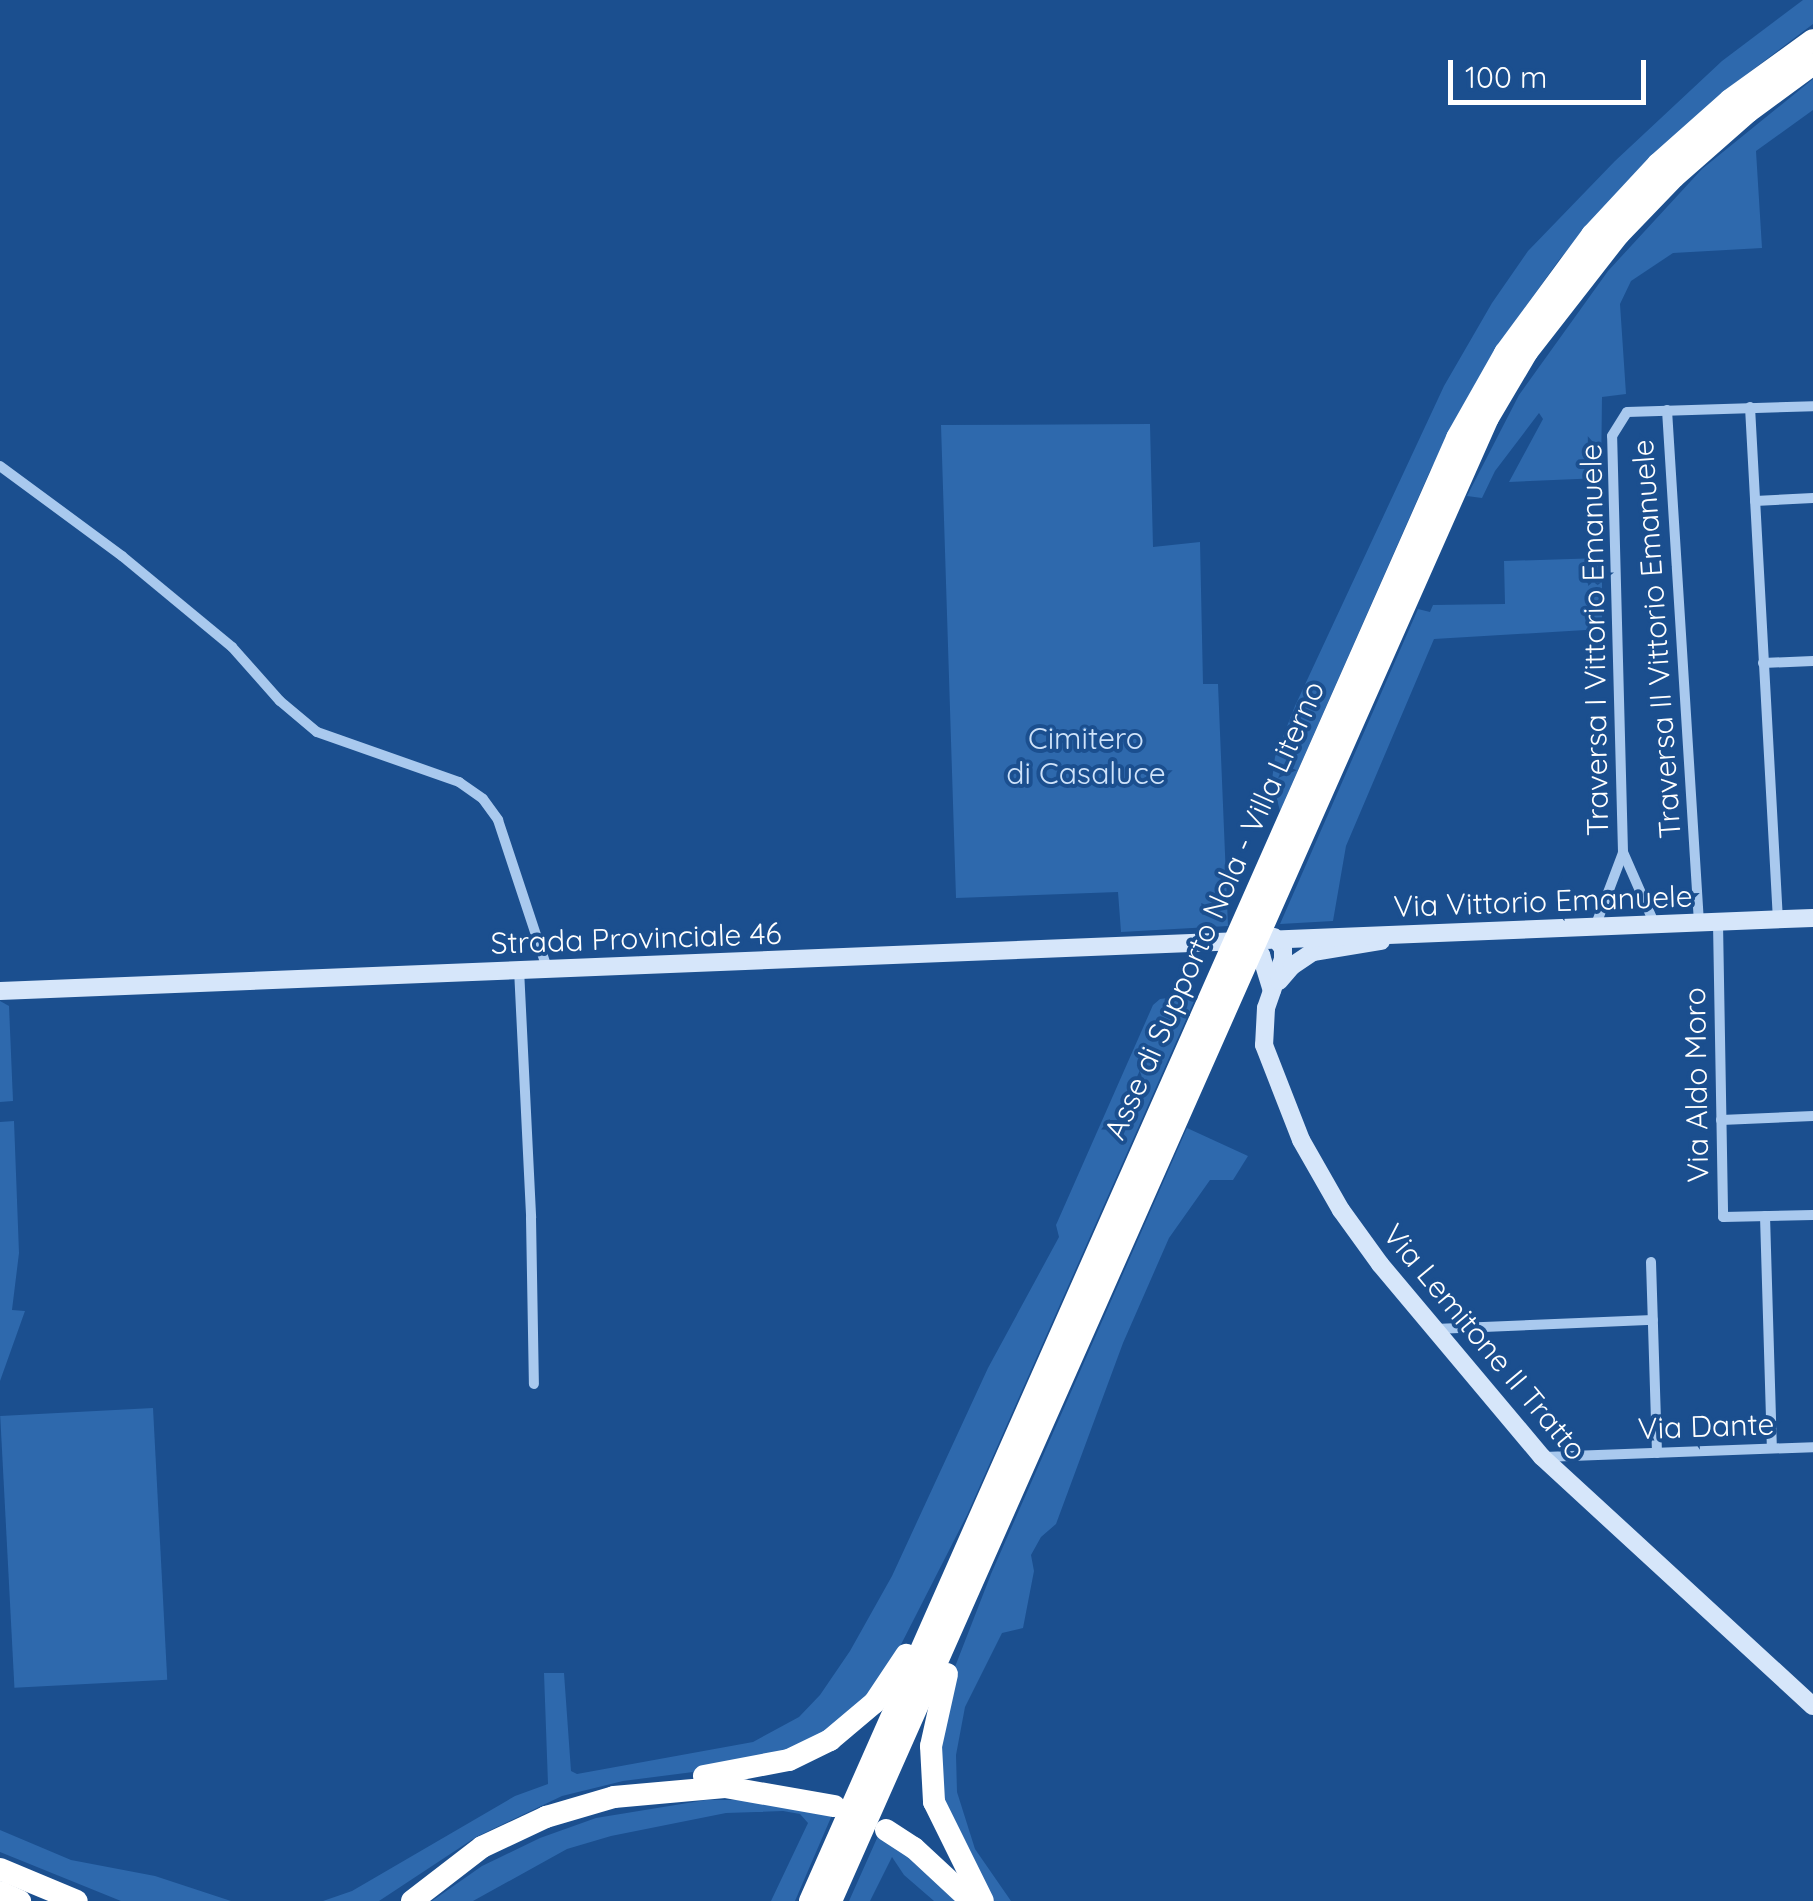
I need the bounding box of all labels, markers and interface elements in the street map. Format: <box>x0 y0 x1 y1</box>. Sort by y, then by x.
scale bar <box>1453 40 1650 102</box>
text: 100 m <box>1465 58 1547 96</box>
street label: Traversa II Vittorio Emanuele <box>1624 438 1688 840</box>
street label: Traversa I Vittorio Emanuele <box>1573 444 1615 836</box>
street label: Asse di Supporto Nola - Villa Literno <box>1096 675 1332 1145</box>
park label: Cimitero di Casaluce <box>1006 720 1166 790</box>
street label: Via Vittorio Emanuele <box>1393 878 1693 924</box>
street label: Strada Provinciale 46 <box>490 915 782 961</box>
street label: Via Aldo Moro <box>1676 987 1716 1183</box>
street label: Via Lemitone II Tratto <box>1376 1217 1594 1467</box>
street label: Via Dante <box>1637 1406 1775 1446</box>

